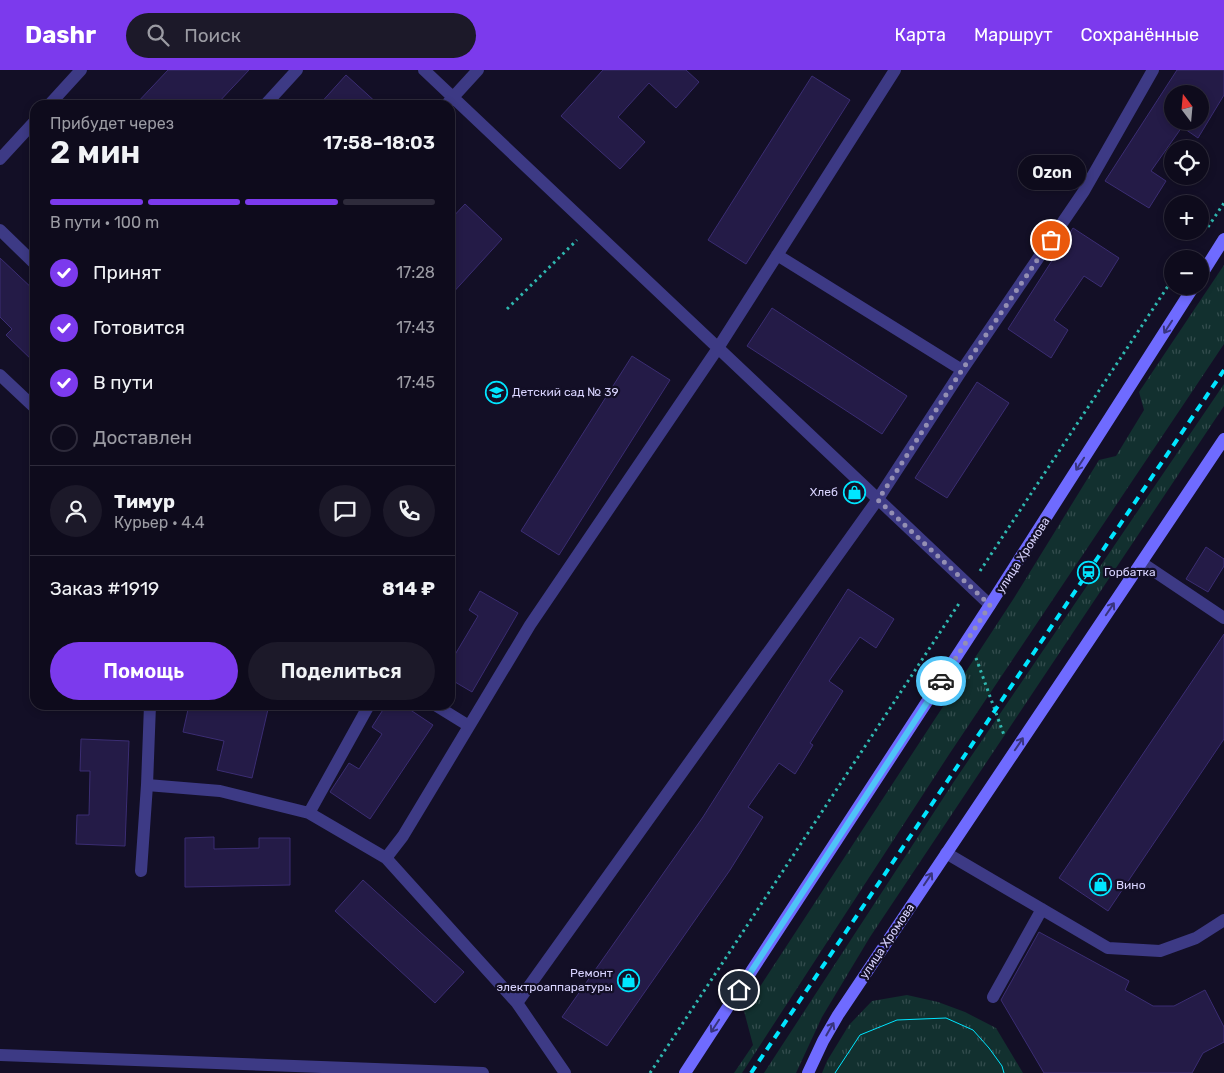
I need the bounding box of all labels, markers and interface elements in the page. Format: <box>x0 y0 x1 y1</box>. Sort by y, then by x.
search box <box>126 13 476 58</box>
text: Dashr <box>25 21 96 49</box>
icon: search <box>144 21 172 49</box>
text: Поиск <box>184 24 241 47</box>
text: Карта <box>895 24 946 46</box>
text: Маршрут <box>974 24 1053 46</box>
text: Сохранённые <box>1081 24 1199 46</box>
north arrow <box>1164 85 1209 130</box>
map controls <box>1164 85 1209 295</box>
text: Прибудет через <box>50 114 174 133</box>
text: 17:58–18:03 <box>323 131 435 154</box>
text: 2 мин <box>50 133 141 171</box>
button: locate <box>1164 140 1209 185</box>
callout: Ozon <box>1017 155 1085 190</box>
text: Ozon <box>1032 163 1072 182</box>
button: + <box>1164 195 1209 240</box>
text: В пути · 100 m <box>50 213 159 232</box>
pin <box>1030 219 1072 261</box>
icon: bag <box>1037 226 1065 254</box>
button: − <box>1164 250 1209 295</box>
icon: check <box>50 259 78 287</box>
text: Принят <box>93 261 161 284</box>
text: 17:28 <box>396 263 435 282</box>
icon: check <box>50 314 78 342</box>
text: Готовится <box>93 316 185 339</box>
text: 17:43 <box>396 318 435 337</box>
one-way arrow <box>1162 320 1172 334</box>
icon: check <box>50 369 78 397</box>
text: В пути <box>93 371 153 394</box>
text: 17:45 <box>396 373 435 392</box>
school or university icon: Детский сад № 39 <box>484 380 508 404</box>
place label: Детский сад № 39 <box>512 385 619 399</box>
text: Доставлен <box>93 426 192 449</box>
one-way arrow <box>1075 457 1085 471</box>
shop icon: Хлеб <box>842 480 866 504</box>
button: person <box>50 485 102 537</box>
button: chat <box>319 485 371 537</box>
button: phone <box>383 485 435 537</box>
place label: Хлеб <box>810 485 838 499</box>
text: Тимур <box>114 490 175 513</box>
text: Курьер · 4.4 <box>114 513 205 532</box>
street label: улица Хромова <box>993 514 1053 596</box>
station icon: Горбатка <box>1076 560 1100 584</box>
place label: Горбатка <box>1104 565 1156 579</box>
text: Заказ #1919 <box>50 577 159 600</box>
text: 814 ₽ <box>382 577 435 600</box>
one-way arrow <box>1105 603 1115 617</box>
button: Помощь <box>50 642 238 700</box>
button: Поделиться <box>248 642 435 700</box>
courier <box>916 656 966 706</box>
icon: car <box>927 667 955 695</box>
one-way arrow <box>1014 737 1024 751</box>
one-way arrow <box>923 872 933 886</box>
shop icon: Вино <box>1088 873 1112 897</box>
place label: Вино <box>1116 878 1146 892</box>
street label: улица Хромова <box>857 901 917 981</box>
place label: Ремонт электроаппаратуры <box>497 966 613 994</box>
shop icon: Ремонт электроаппаратуры <box>617 968 641 992</box>
pin <box>718 969 760 1011</box>
icon: home <box>725 976 753 1004</box>
one-way arrow <box>710 1019 720 1033</box>
one-way arrow <box>825 1023 835 1037</box>

